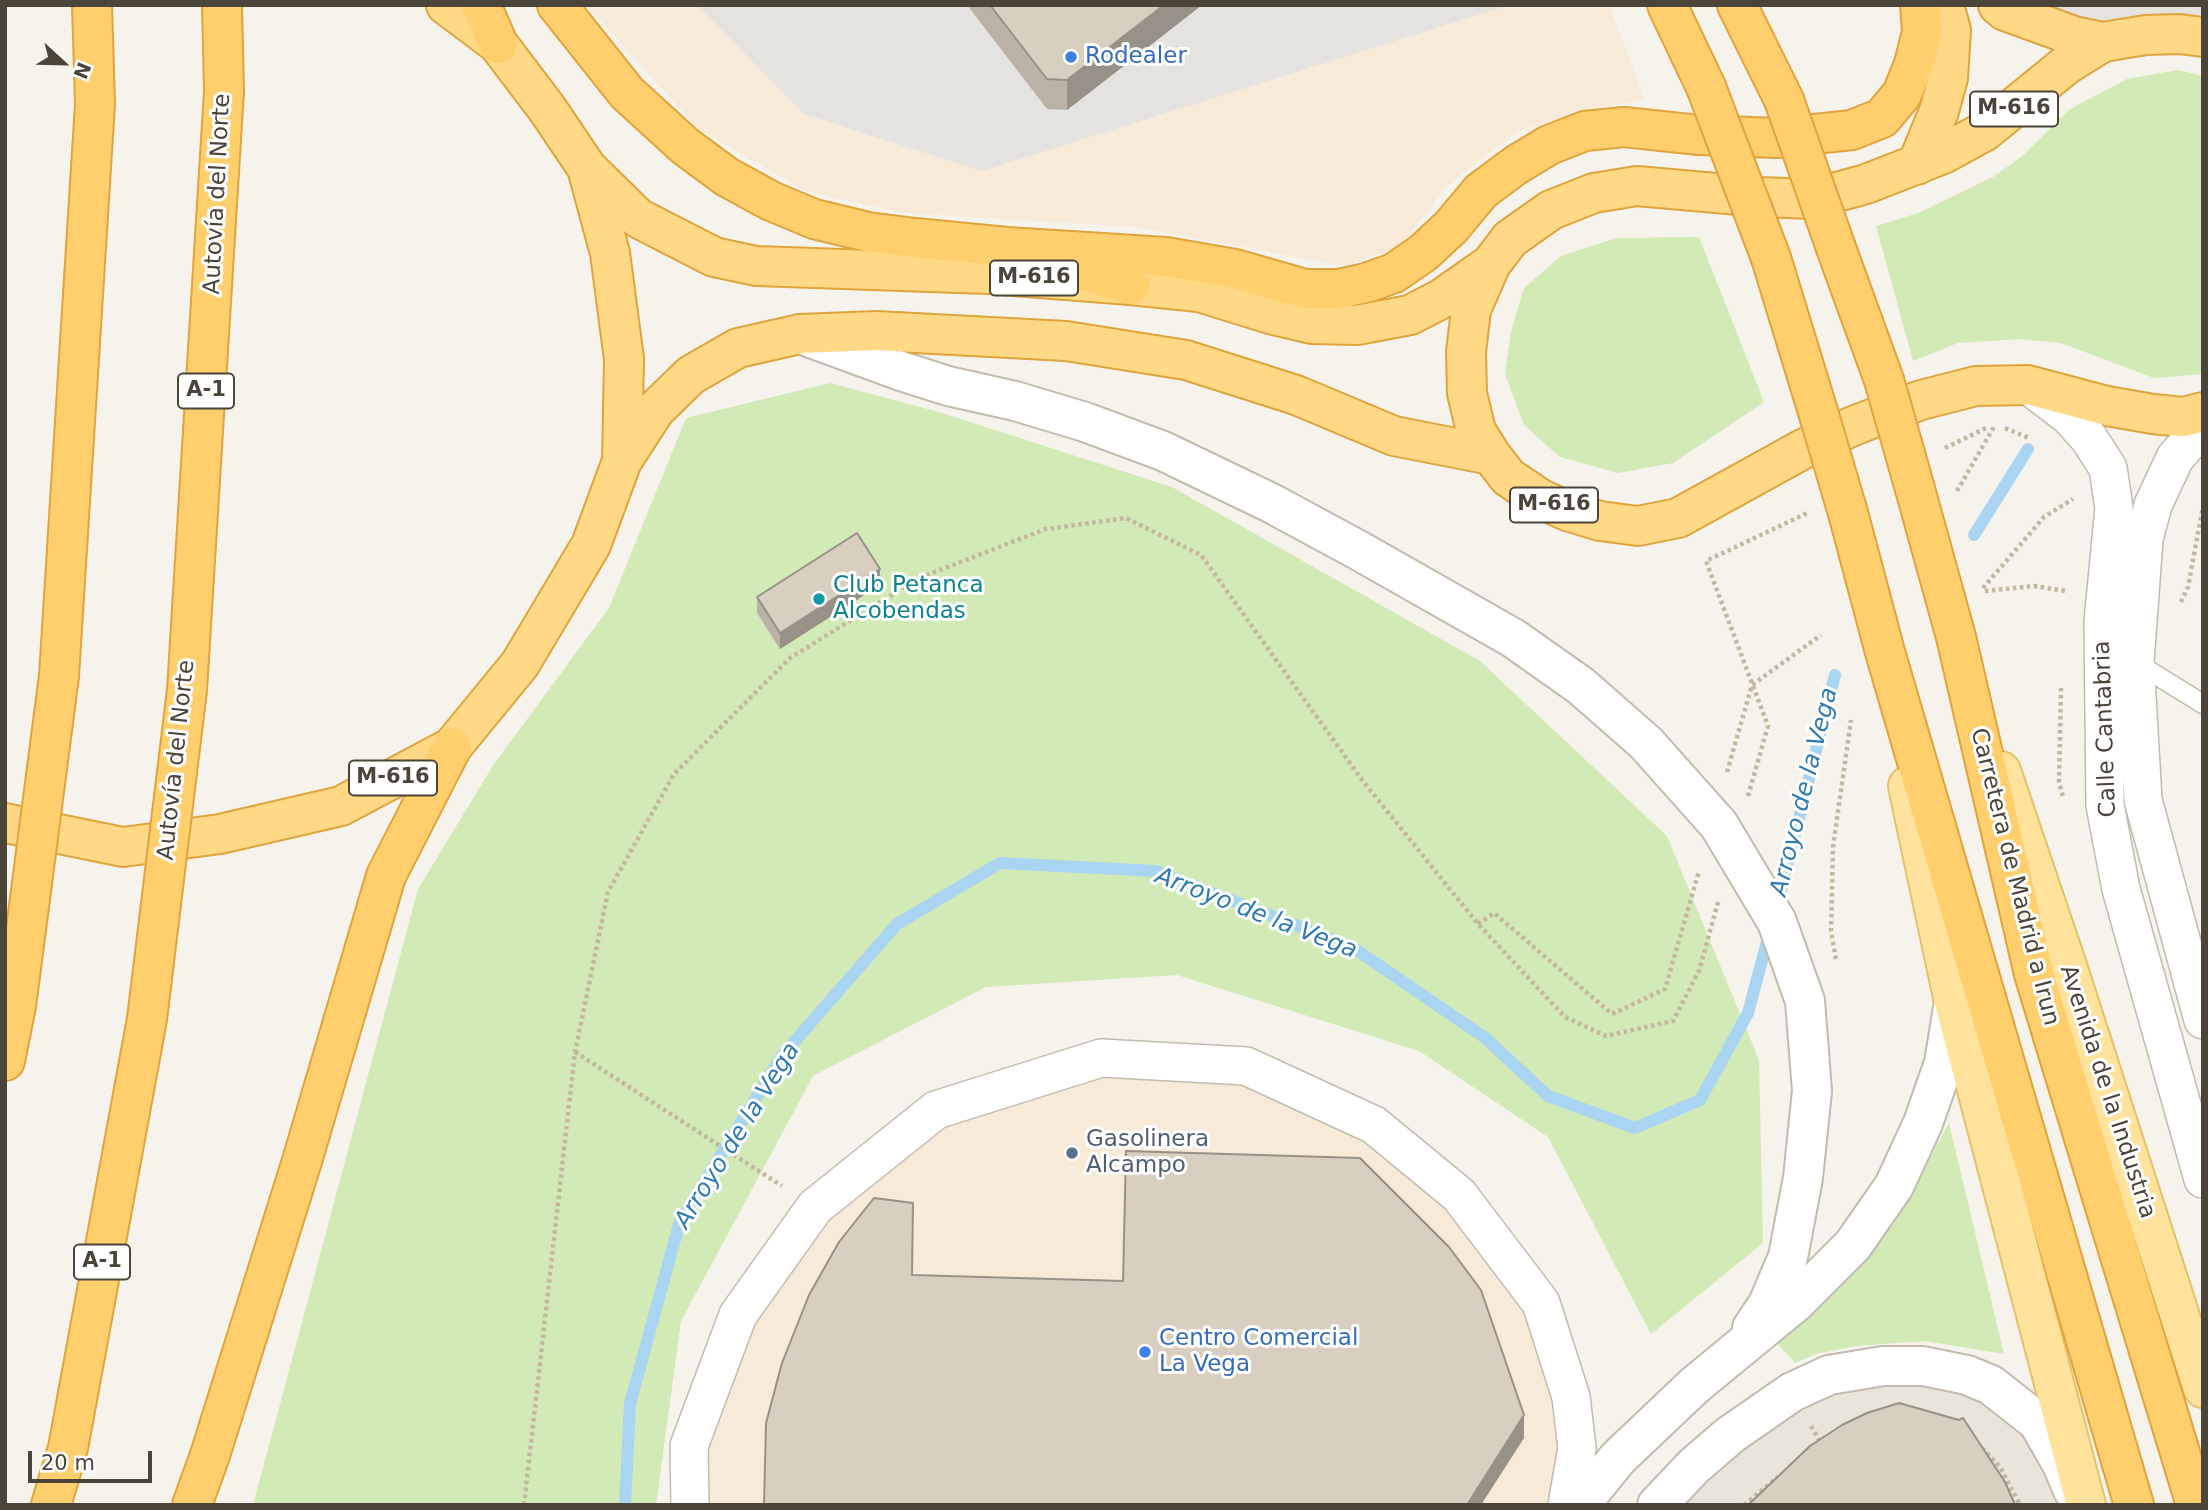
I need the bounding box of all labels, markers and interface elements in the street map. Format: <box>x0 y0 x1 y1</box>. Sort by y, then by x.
north arrow <box>28 28 98 98</box>
place label: Rodealer <box>1085 43 1187 71</box>
marker: Rodealer <box>1063 49 1079 65</box>
text: N <box>69 59 96 82</box>
road number: M-616 <box>1970 92 2058 126</box>
street label: Autovía del Norte <box>199 93 237 295</box>
road number: M-616 <box>990 260 1078 296</box>
road number: A-1 <box>178 374 234 408</box>
road number: M-616 <box>1510 488 1598 522</box>
place label: Club Petanca Alcobendas <box>833 572 984 626</box>
marker: Club Petanca Alcobendas <box>811 591 827 607</box>
street label: Calle Cantabria <box>2089 640 2123 818</box>
street label: Autovía del Norte <box>153 659 201 861</box>
water label: Arroyo de la Vega <box>1765 685 1845 899</box>
street label: Carretera de Madrid a Irun <box>1964 725 2064 1029</box>
road number: M-616 <box>349 760 437 796</box>
water label: Arroyo de la Vega <box>1151 862 1361 966</box>
street label: Avenida de la Industria <box>2053 962 2161 1222</box>
water label: Arroyo de la Vega <box>669 1038 807 1234</box>
place label: Gasolinera Alcampo <box>1086 1126 1209 1180</box>
marker: Gasolinera Alcampo <box>1064 1145 1080 1161</box>
road number: A-1 <box>74 1244 130 1280</box>
place label: Centro Comercial La Vega <box>1159 1325 1358 1379</box>
marker: Centro Comercial La Vega <box>1137 1344 1153 1360</box>
scale bar <box>32 1436 156 1480</box>
text: 20 m <box>41 1451 95 1475</box>

